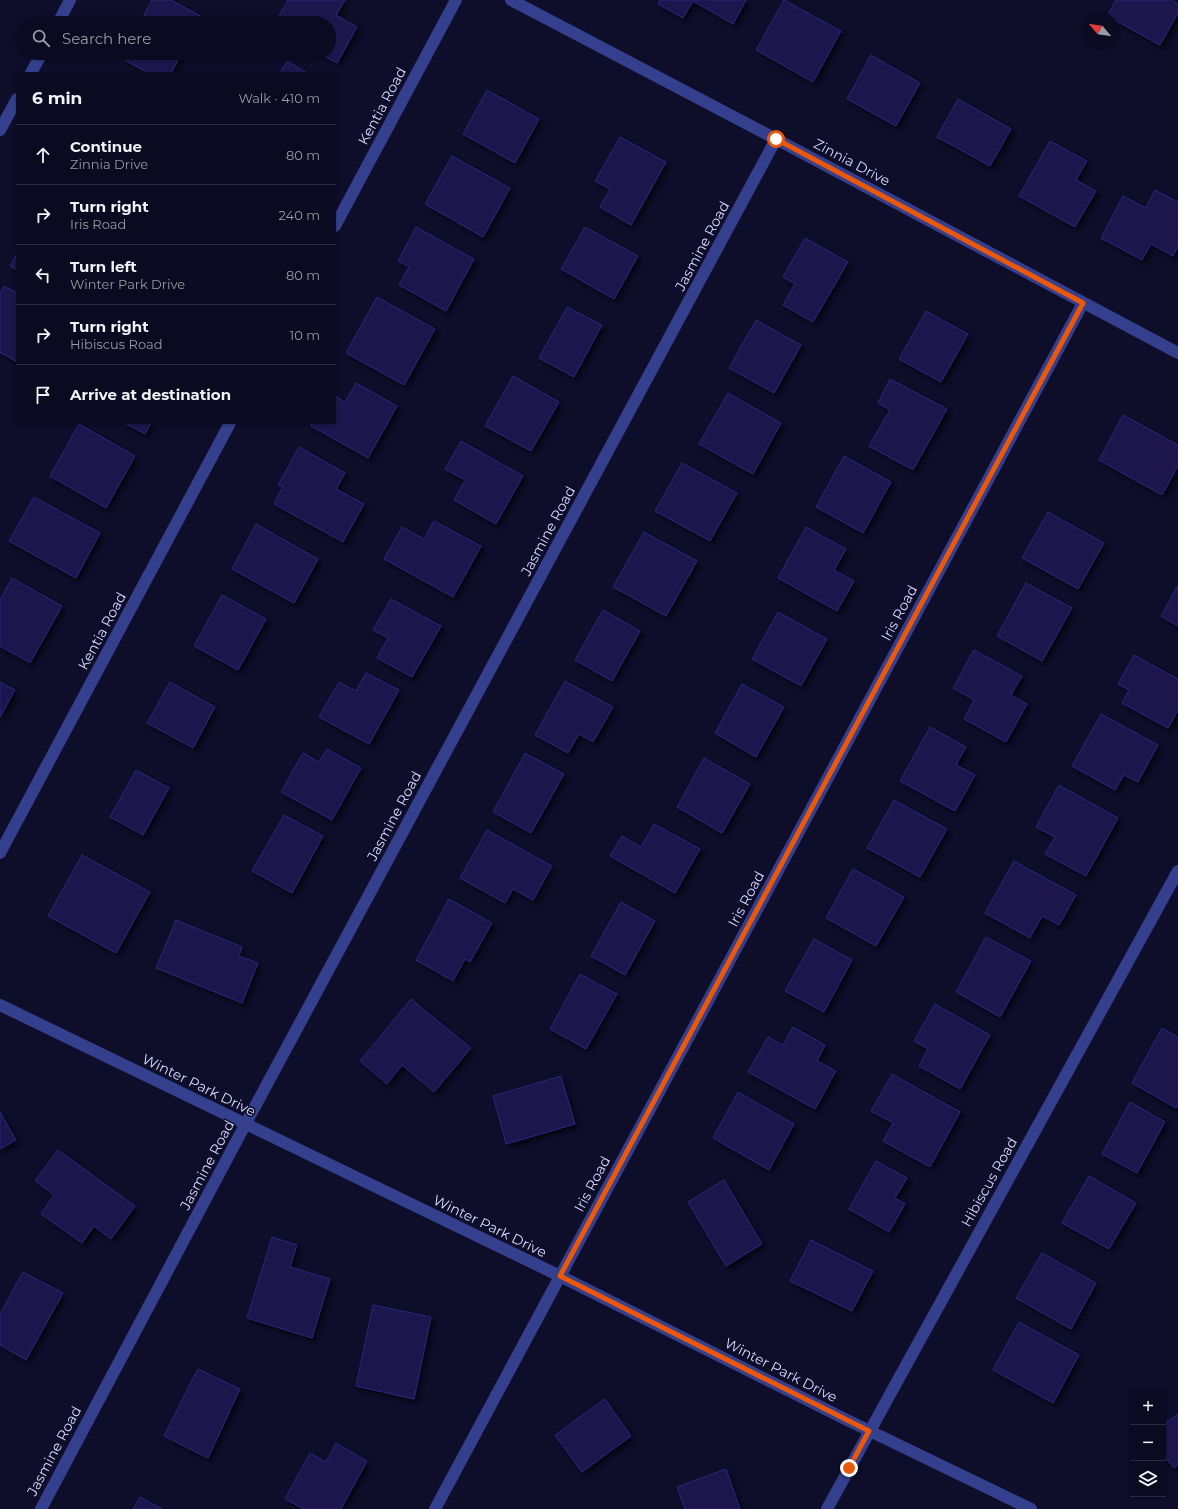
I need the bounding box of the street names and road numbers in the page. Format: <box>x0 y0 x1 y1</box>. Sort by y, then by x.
street label: Kentia Road <box>354 64 410 148</box>
street label: Zinnia Drive <box>811 134 893 190</box>
street label: Jasmine Road <box>670 198 733 295</box>
street label: Jasmine Road <box>516 483 579 580</box>
street label: Iris Road <box>877 582 921 644</box>
street label: Kentia Road <box>74 589 130 673</box>
street label: Jasmine Road <box>362 768 425 865</box>
street label: Iris Road <box>724 868 768 930</box>
street label: Winter Park Drive <box>139 1050 259 1120</box>
street label: Jasmine Road <box>175 1117 238 1214</box>
street label: Hibiscus Road <box>957 1134 1021 1230</box>
street label: Iris Road <box>570 1153 614 1215</box>
street label: Winter Park Drive <box>430 1191 550 1261</box>
street label: Winter Park Drive <box>722 1334 840 1406</box>
street label: Jasmine Road <box>22 1403 85 1500</box>

